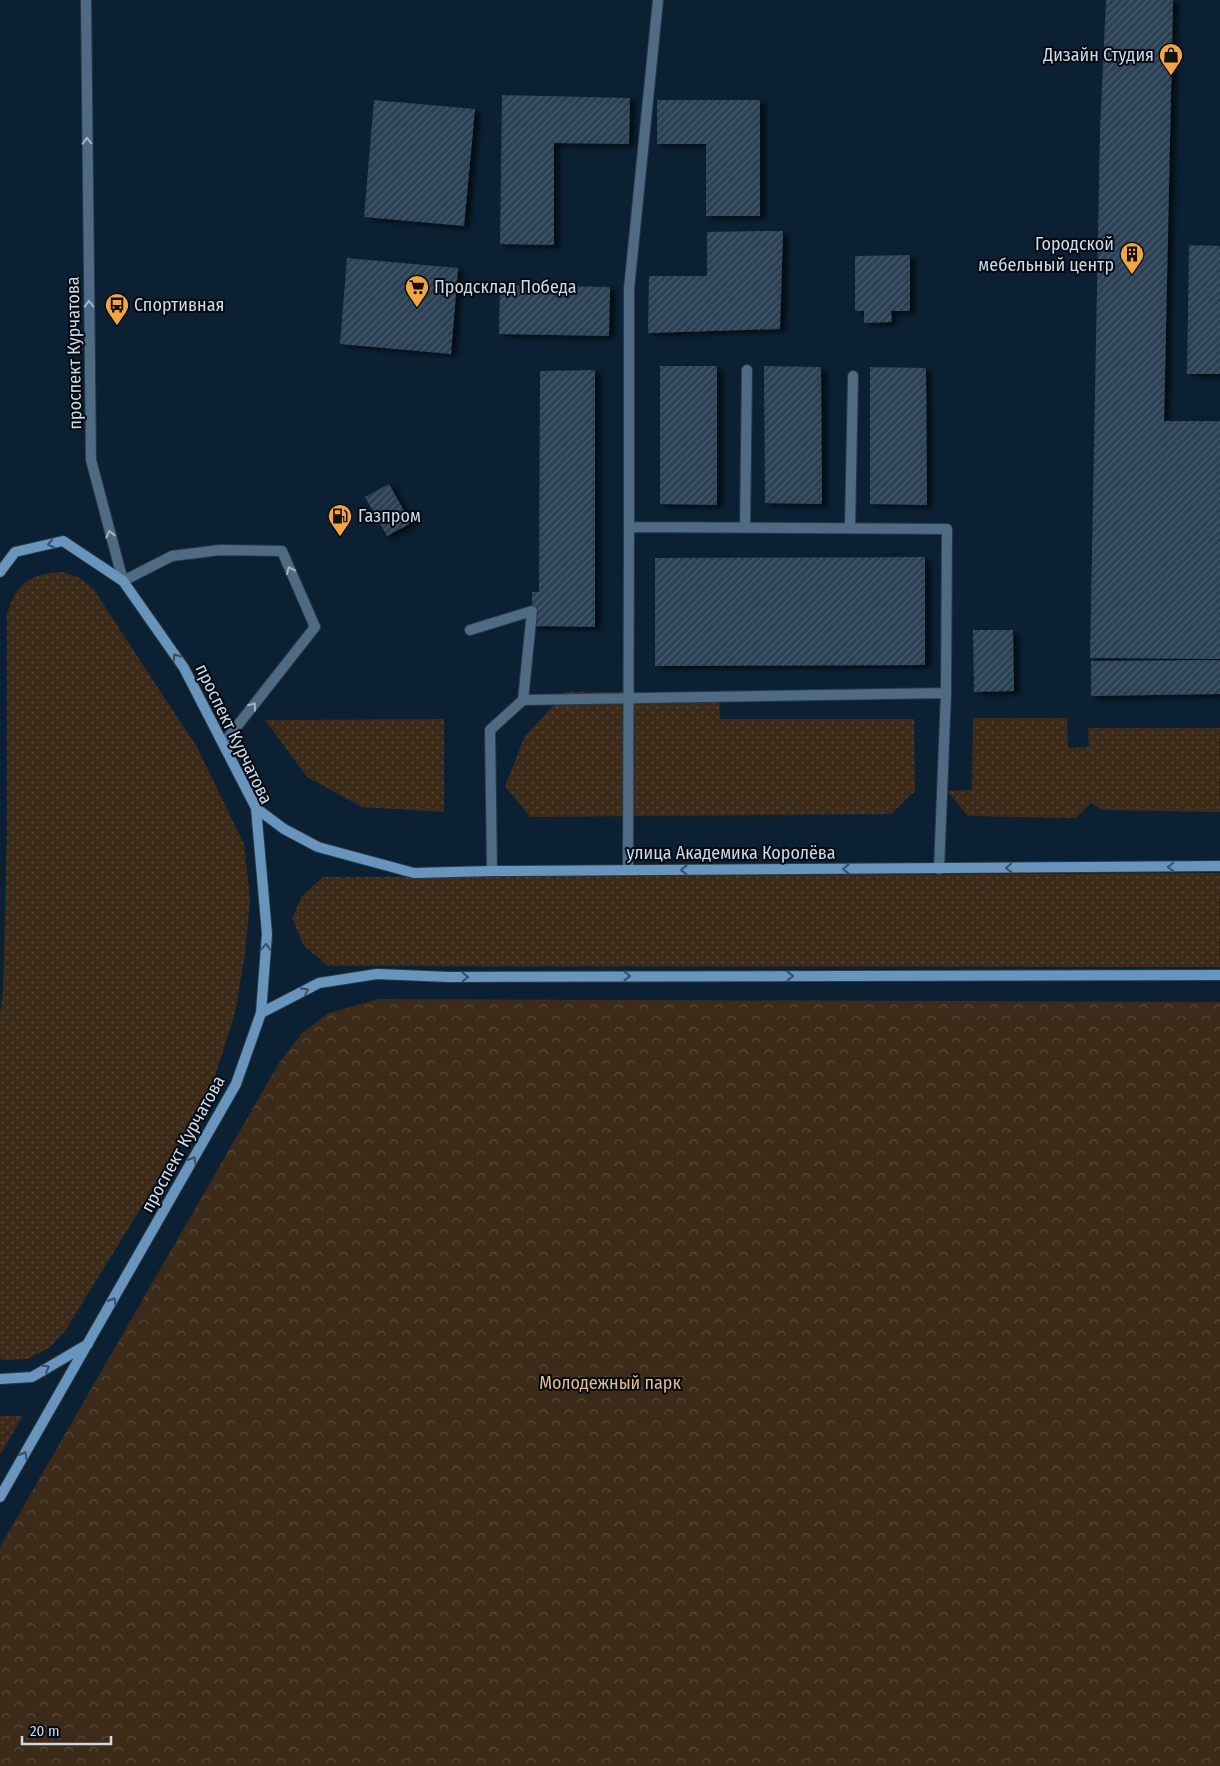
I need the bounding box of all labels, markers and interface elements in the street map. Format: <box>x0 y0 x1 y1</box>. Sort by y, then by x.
shop icon: Дизайн Студия <box>1158 42 1184 76</box>
place label: Дизайн Студия <box>1042 44 1154 66</box>
one-way arrow <box>82 137 93 145</box>
place label: Городской мебельный центр <box>978 233 1114 276</box>
building icon: Городской мебельный центр <box>1119 241 1145 275</box>
supermarket icon: Продсклад Победа <box>404 274 430 308</box>
street label: проспект Курчатова <box>62 276 86 430</box>
place label: Продсклад Победа <box>434 276 577 298</box>
bus stop icon: Спортивная <box>104 292 130 326</box>
place label: Спортивная <box>134 294 224 316</box>
one-way arrow <box>84 299 94 307</box>
fuel station icon: Газпром <box>327 503 353 537</box>
place label: Газпром <box>358 505 421 527</box>
one-way arrow <box>106 530 116 538</box>
one-way arrow <box>47 538 56 549</box>
one-way arrow <box>286 566 297 575</box>
one-way arrow <box>173 653 182 663</box>
street label: проспект Курчатова <box>191 660 278 808</box>
one-way arrow <box>248 703 256 712</box>
street label: улица Академика Королёва <box>626 842 836 864</box>
one-way arrow <box>1167 862 1175 872</box>
one-way arrow <box>1005 863 1012 873</box>
one-way arrow <box>842 864 850 874</box>
one-way arrow <box>680 865 688 875</box>
one-way arrow <box>261 943 272 951</box>
one-way arrow <box>624 971 631 981</box>
one-way arrow <box>786 971 794 981</box>
one-way arrow <box>461 972 469 982</box>
one-way arrow <box>299 987 308 997</box>
street label: проспект Курчатова <box>136 1072 230 1216</box>
one-way arrow <box>187 1156 197 1165</box>
one-way arrow <box>106 1297 116 1306</box>
one-way arrow <box>41 1365 50 1375</box>
park label: Молодежный парк <box>539 1372 681 1394</box>
one-way arrow <box>18 1451 28 1460</box>
scale bar <box>22 1714 111 1746</box>
text: 20 m <box>30 1722 60 1740</box>

